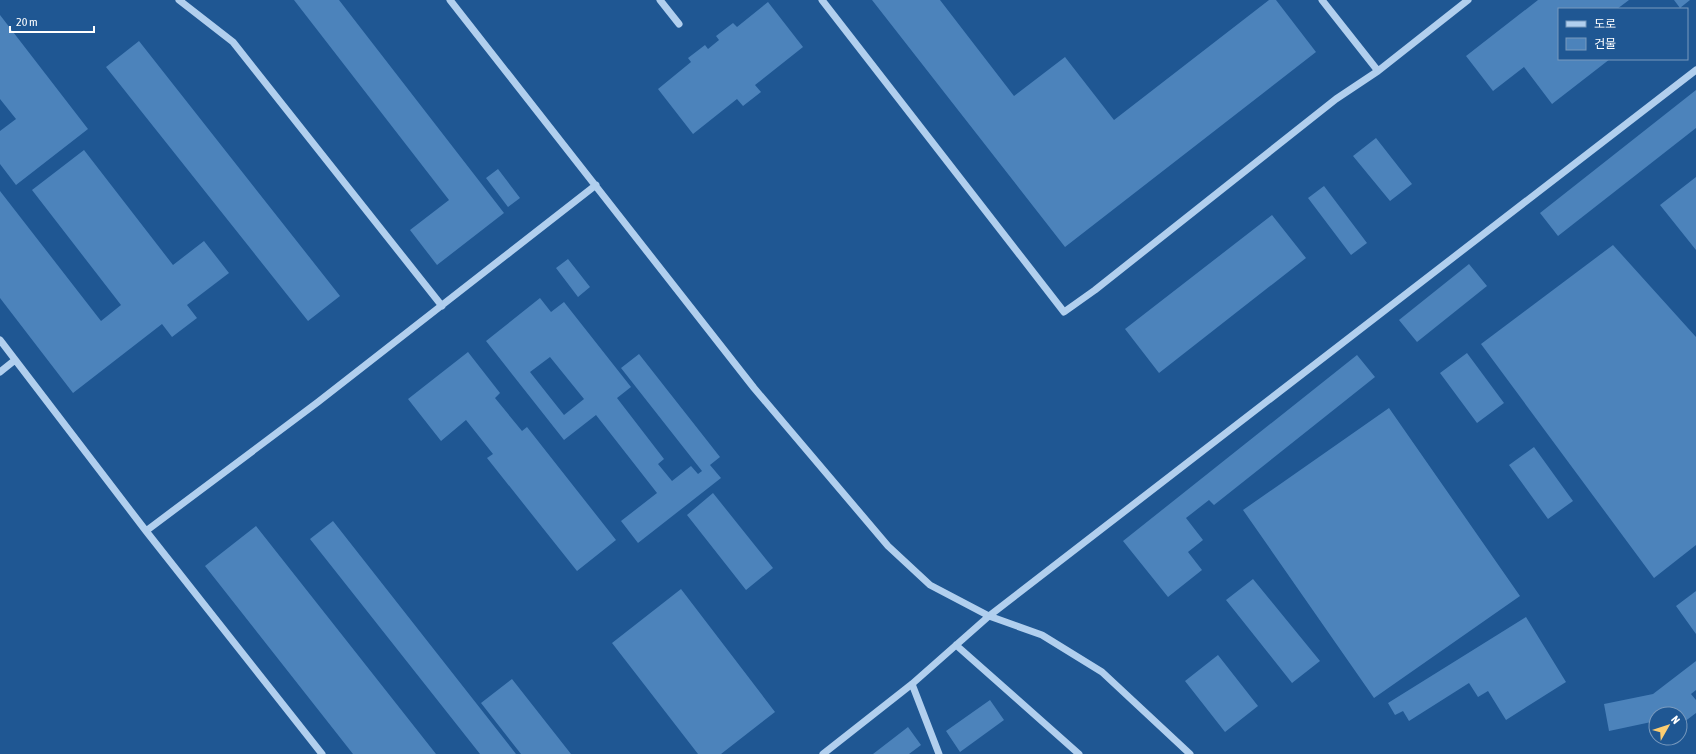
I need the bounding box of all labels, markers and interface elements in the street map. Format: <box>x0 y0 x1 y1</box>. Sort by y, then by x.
scale bar <box>10 8 94 34</box>
legend <box>1558 8 1688 60</box>
text: 20 m <box>16 15 38 29</box>
text: 도로 <box>1594 17 1616 31</box>
text: 건물 <box>1594 37 1616 51</box>
north arrow <box>1648 706 1688 746</box>
text: N <box>1669 713 1682 726</box>

